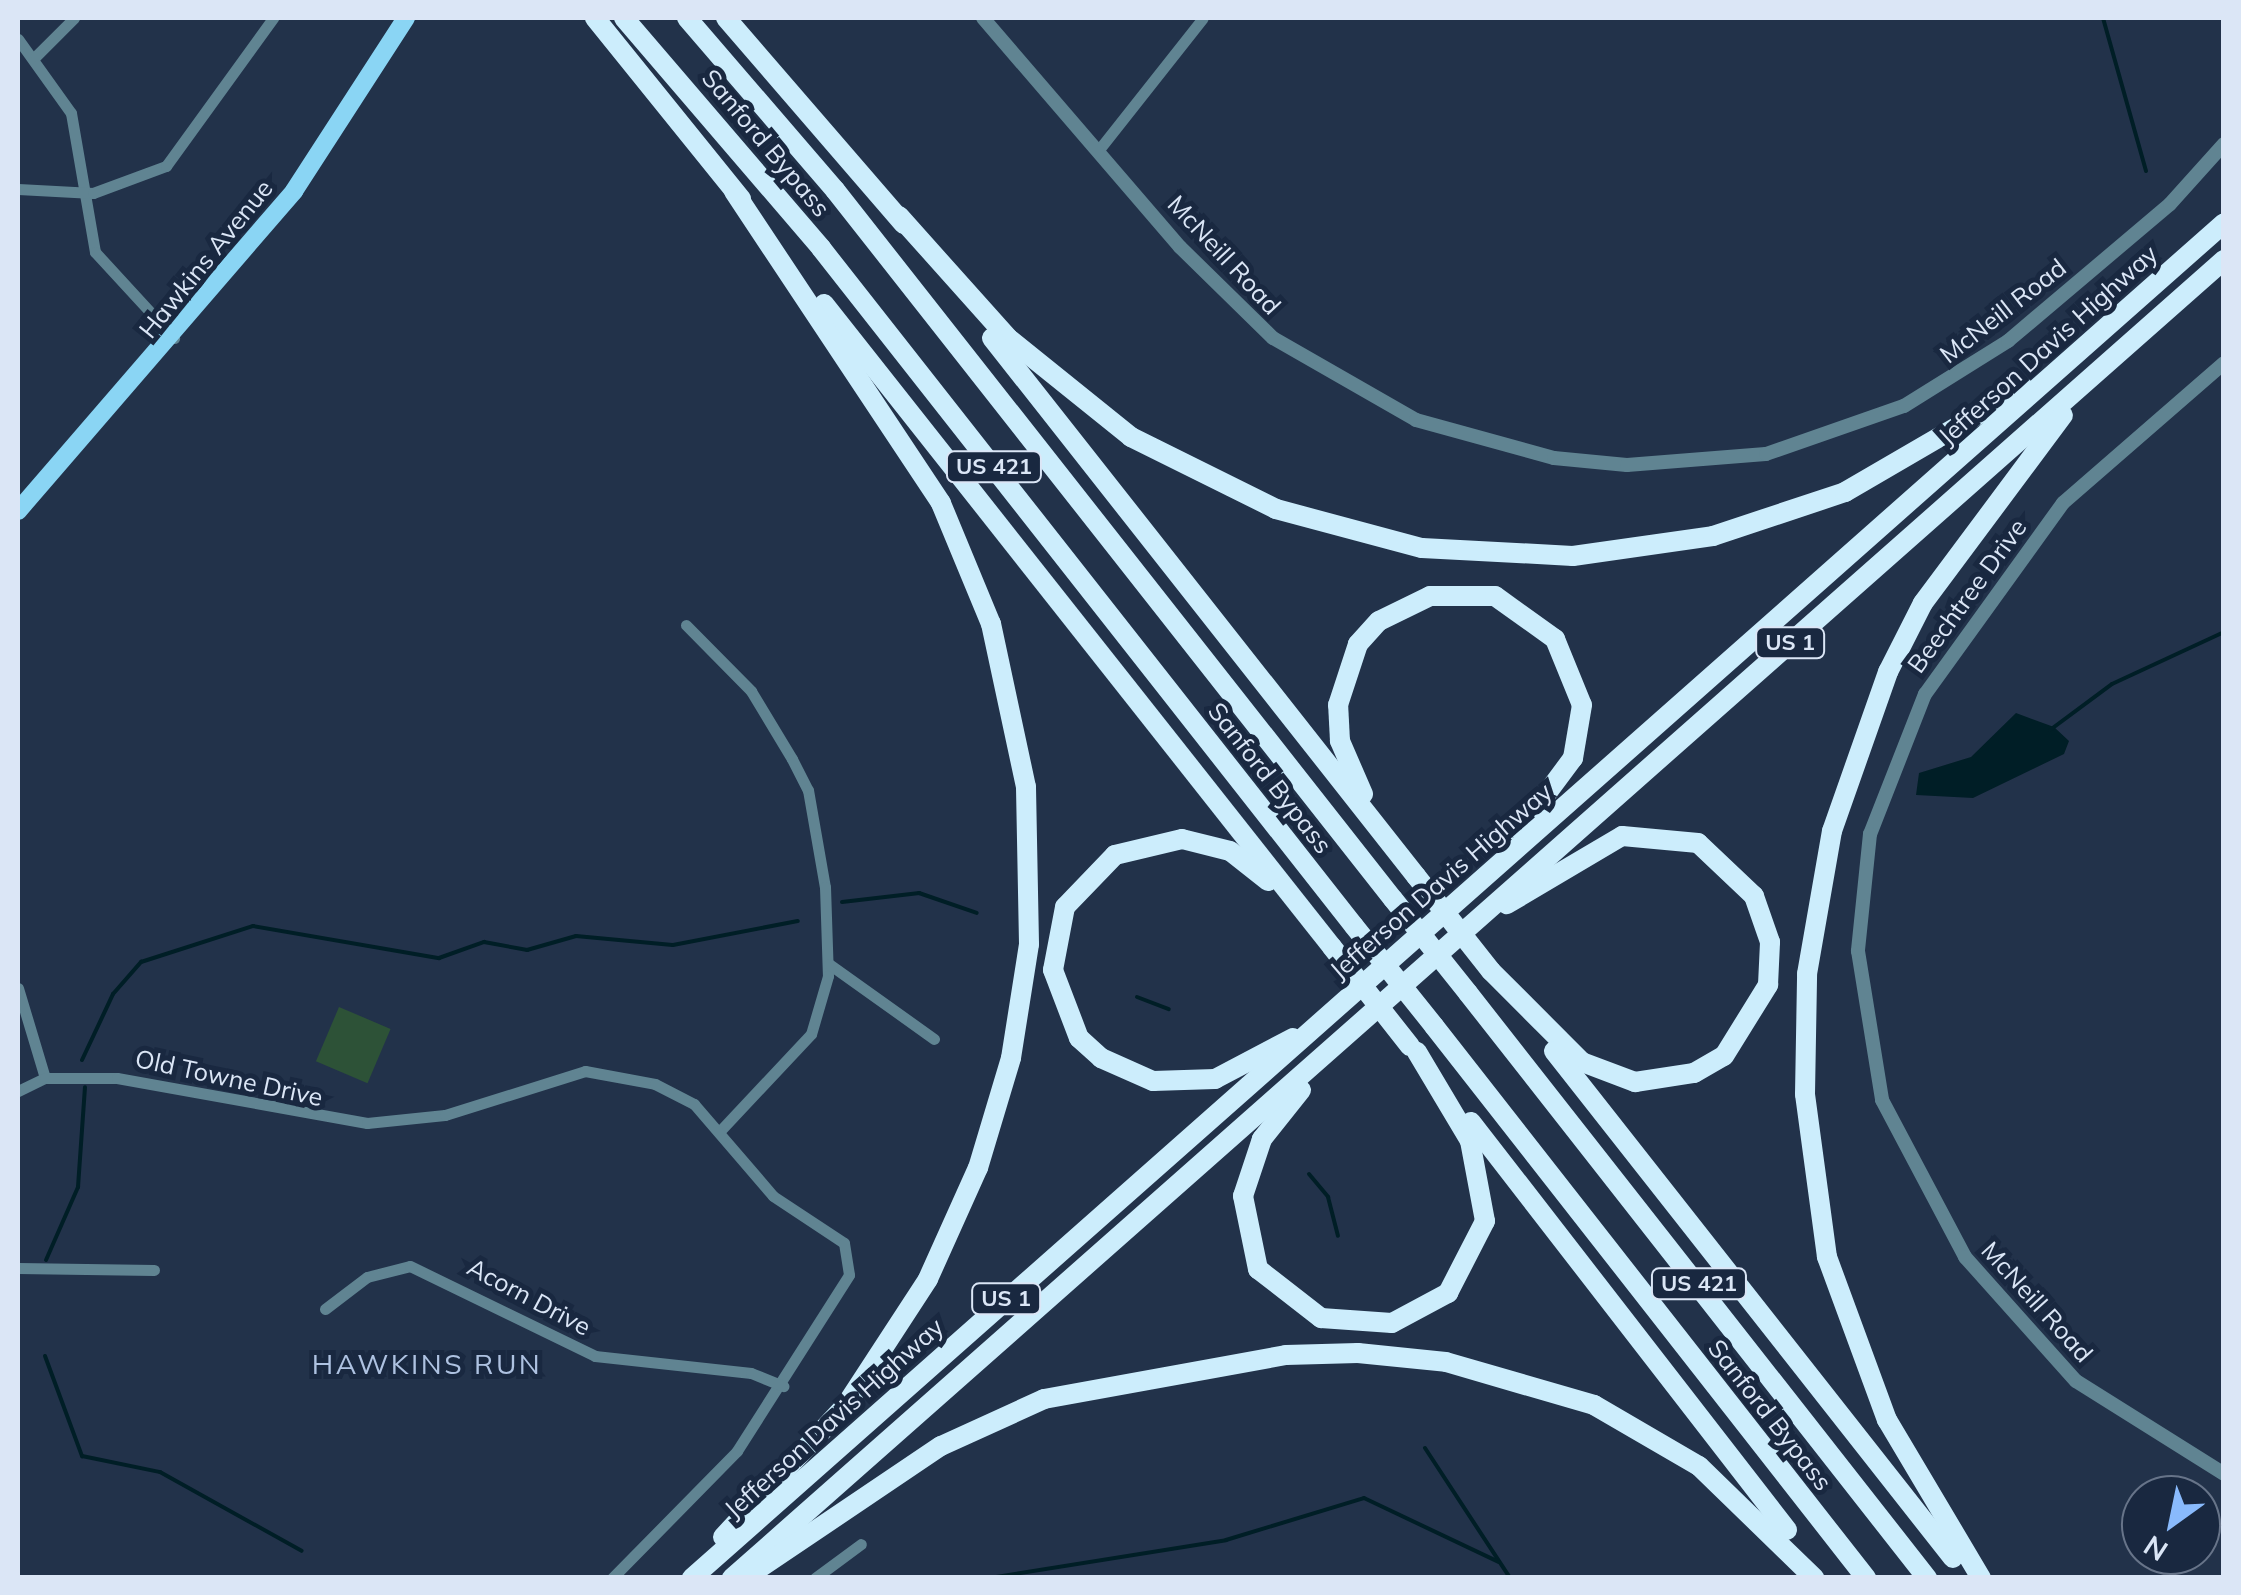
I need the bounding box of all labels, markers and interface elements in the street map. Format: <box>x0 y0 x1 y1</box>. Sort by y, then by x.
street label: Sanford Bypass <box>696 63 836 223</box>
street label: Hawkins Avenue <box>133 174 279 344</box>
street label: McNeill Road <box>1161 189 1287 321</box>
street label: Jefferson Davis Highway <box>1932 239 2164 451</box>
street label: McNeill Road <box>1934 252 2072 370</box>
road number: US 421 <box>944 450 1044 484</box>
street label: Beechtree Drive <box>1901 513 2033 679</box>
road number: US 1 <box>1755 626 1825 660</box>
street label: Sanford Bypass <box>1202 697 1338 859</box>
street label: Jefferson Davis Highway <box>1324 776 1558 986</box>
street label: Old Towne Drive <box>132 1043 326 1113</box>
street label: McNeill Road <box>1975 1236 2099 1368</box>
street label: Acorn Drive <box>462 1252 596 1342</box>
road number: US 421 <box>1649 1267 1749 1301</box>
road number: US 1 <box>971 1282 1041 1316</box>
street label: Jefferson Davis Highway <box>718 1312 950 1524</box>
street label: Sanford Bypass <box>1702 1334 1838 1496</box>
district label: HAWKINS RUN <box>312 1347 542 1381</box>
north arrow <box>2121 1475 2221 1575</box>
text: N <box>2137 1528 2174 1569</box>

